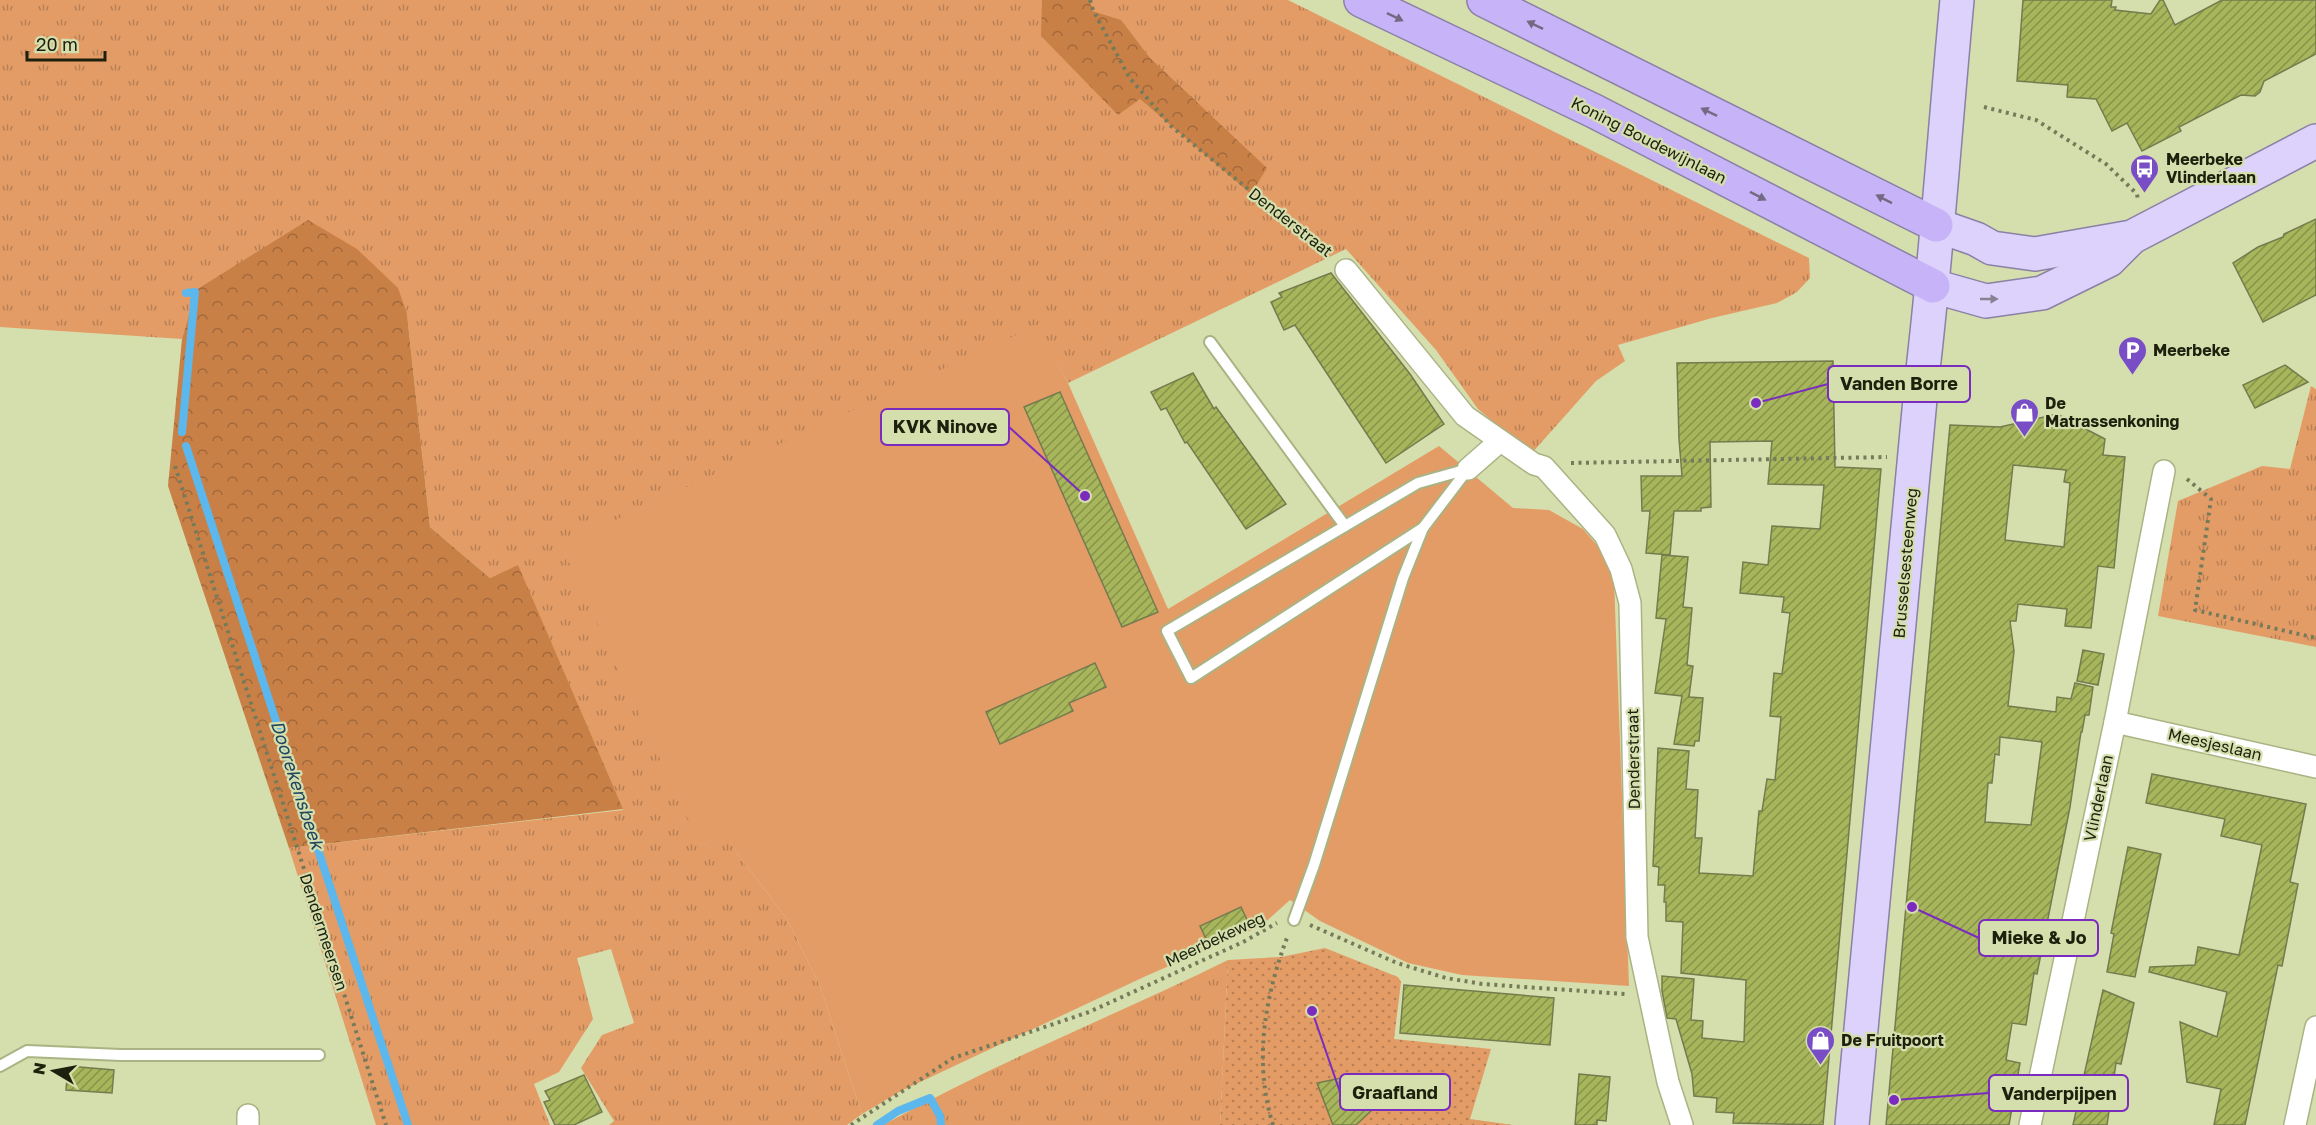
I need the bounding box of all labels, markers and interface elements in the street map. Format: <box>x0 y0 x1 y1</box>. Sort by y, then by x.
one-way arrow <box>1386 12 1403 21</box>
one-way arrow <box>1526 20 1543 30</box>
scale bar <box>27 24 105 62</box>
text: 20 m <box>36 33 78 55</box>
street label: Koning Boudewijnlaan <box>1568 92 1730 188</box>
one-way arrow <box>1701 107 1718 116</box>
place label: Meerbeke Vlinderlaan <box>2166 149 2256 187</box>
bus stop icon: Meerbeke Vlinderlaan <box>2129 152 2161 194</box>
street label: Denderstraat <box>1245 183 1337 261</box>
one-way arrow <box>1750 191 1767 200</box>
one-way arrow <box>1875 194 1893 204</box>
one-way arrow <box>1980 294 1999 304</box>
parking icon: Meerbeke <box>2116 334 2148 376</box>
place label: Meerbeke <box>2153 340 2230 360</box>
callout: Vanden Borre <box>1828 366 1970 402</box>
text: Vanden Borre <box>1840 372 1958 394</box>
place label: De Matrassenkoning <box>2045 393 2180 431</box>
shop icon: De Matrassenkoning <box>2008 396 2040 438</box>
callout: KVK Ninove <box>881 409 1009 445</box>
text: KVK Ninove <box>893 415 998 437</box>
street label: Brusselsesteenweg <box>1888 487 1922 639</box>
street label: Denderstraat <box>1622 708 1644 810</box>
water label: Doorekensbeek <box>267 717 330 854</box>
street label: Meesjeslaan <box>2166 723 2264 765</box>
street label: Vlinderlaan <box>2079 753 2117 843</box>
street label: Dendermeersen <box>296 871 352 993</box>
street label: Meerbekeweg <box>1162 907 1268 971</box>
callout: Mieke & Jo <box>1979 920 2098 956</box>
text: Mieke & Jo <box>1991 926 2087 948</box>
shop icon: De Fruitpoort <box>1804 1024 1836 1066</box>
place label: De Fruitpoort <box>1841 1030 1944 1050</box>
north arrow <box>24 1041 84 1101</box>
text: N <box>28 1061 50 1076</box>
callout: Graafland <box>1340 1074 1450 1110</box>
callout: Vanderpijpen <box>1989 1075 2128 1111</box>
text: Graafland <box>1352 1081 1438 1103</box>
text: Vanderpijpen <box>2001 1082 2117 1104</box>

